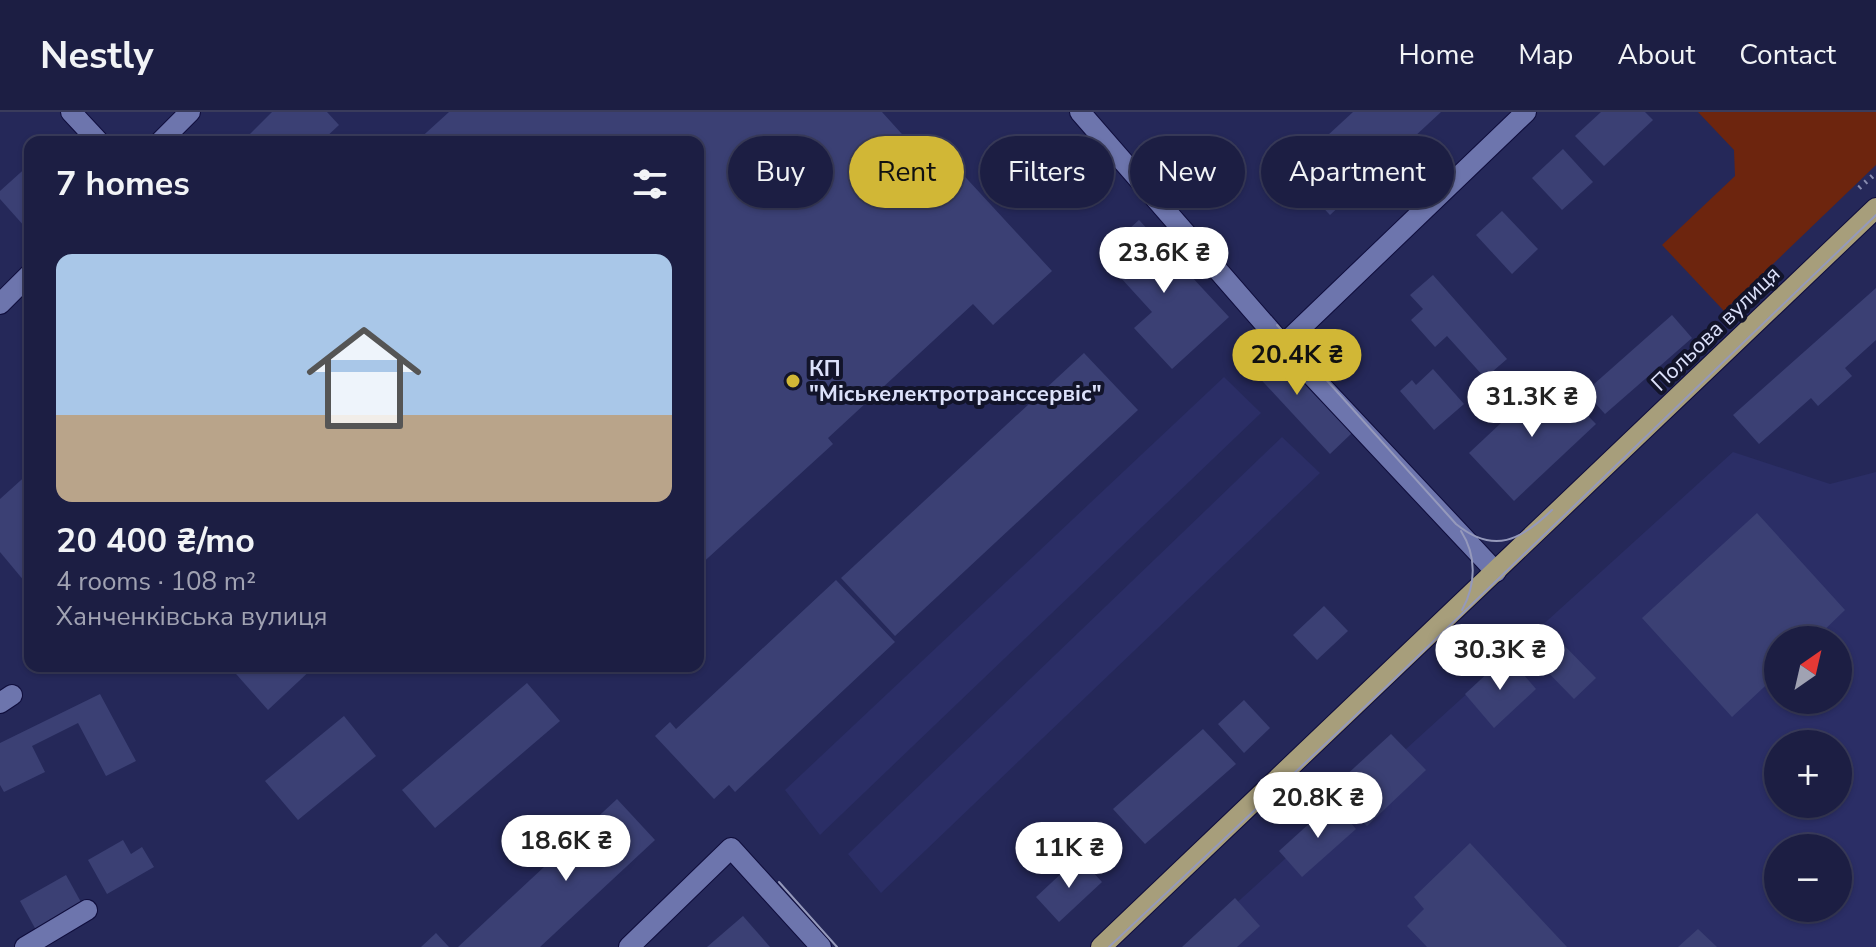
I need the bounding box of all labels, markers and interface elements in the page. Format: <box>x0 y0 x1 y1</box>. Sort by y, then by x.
text: Nestly <box>40 30 154 81</box>
text: Home <box>1399 36 1474 74</box>
text: Map <box>1518 36 1573 74</box>
text: About <box>1617 36 1695 74</box>
text: Contact <box>1739 36 1836 74</box>
chip: Buy <box>728 136 833 208</box>
chip: Rent <box>849 136 964 208</box>
chip: Filters <box>980 136 1114 208</box>
chip: New <box>1130 136 1245 208</box>
chip: Apartment <box>1261 136 1454 208</box>
text: 7 homes <box>56 161 190 207</box>
icon: filters <box>628 162 672 206</box>
pin: 23.6K ₴ <box>1090 227 1238 295</box>
text: 23.6K ₴ <box>1117 235 1211 270</box>
street label: Польова вулиця <box>1645 259 1787 398</box>
icon: home <box>292 306 436 450</box>
pin: 20.4K ₴ <box>1223 329 1371 397</box>
text: 20.4K ₴ <box>1250 337 1344 372</box>
place label: КП "Міськелектротранссервіс" <box>809 354 1102 409</box>
pin: 31.3K ₴ <box>1458 371 1606 439</box>
marker: КП "Міськелектротранссервіс" <box>784 372 802 390</box>
text: 31.3K ₴ <box>1485 379 1579 414</box>
text: 20 400 ₴/mo <box>56 518 255 564</box>
text: 4 rooms · 108 m² <box>56 564 256 599</box>
text: Ханченківська вулиця <box>56 599 327 634</box>
pin: 30.3K ₴ <box>1426 624 1574 692</box>
north arrow <box>1764 626 1852 714</box>
map controls <box>1764 626 1852 922</box>
text: 30.3K ₴ <box>1453 632 1547 667</box>
button: + <box>1764 730 1852 818</box>
pin: 20.8K ₴ <box>1244 772 1392 840</box>
text: 20.8K ₴ <box>1271 780 1365 815</box>
pin: 18.6K ₴ <box>492 815 640 883</box>
pin: 11K ₴ <box>1013 822 1125 890</box>
text: 18.6K ₴ <box>519 823 613 858</box>
text: 11K ₴ <box>1033 830 1105 865</box>
button: − <box>1764 834 1852 922</box>

